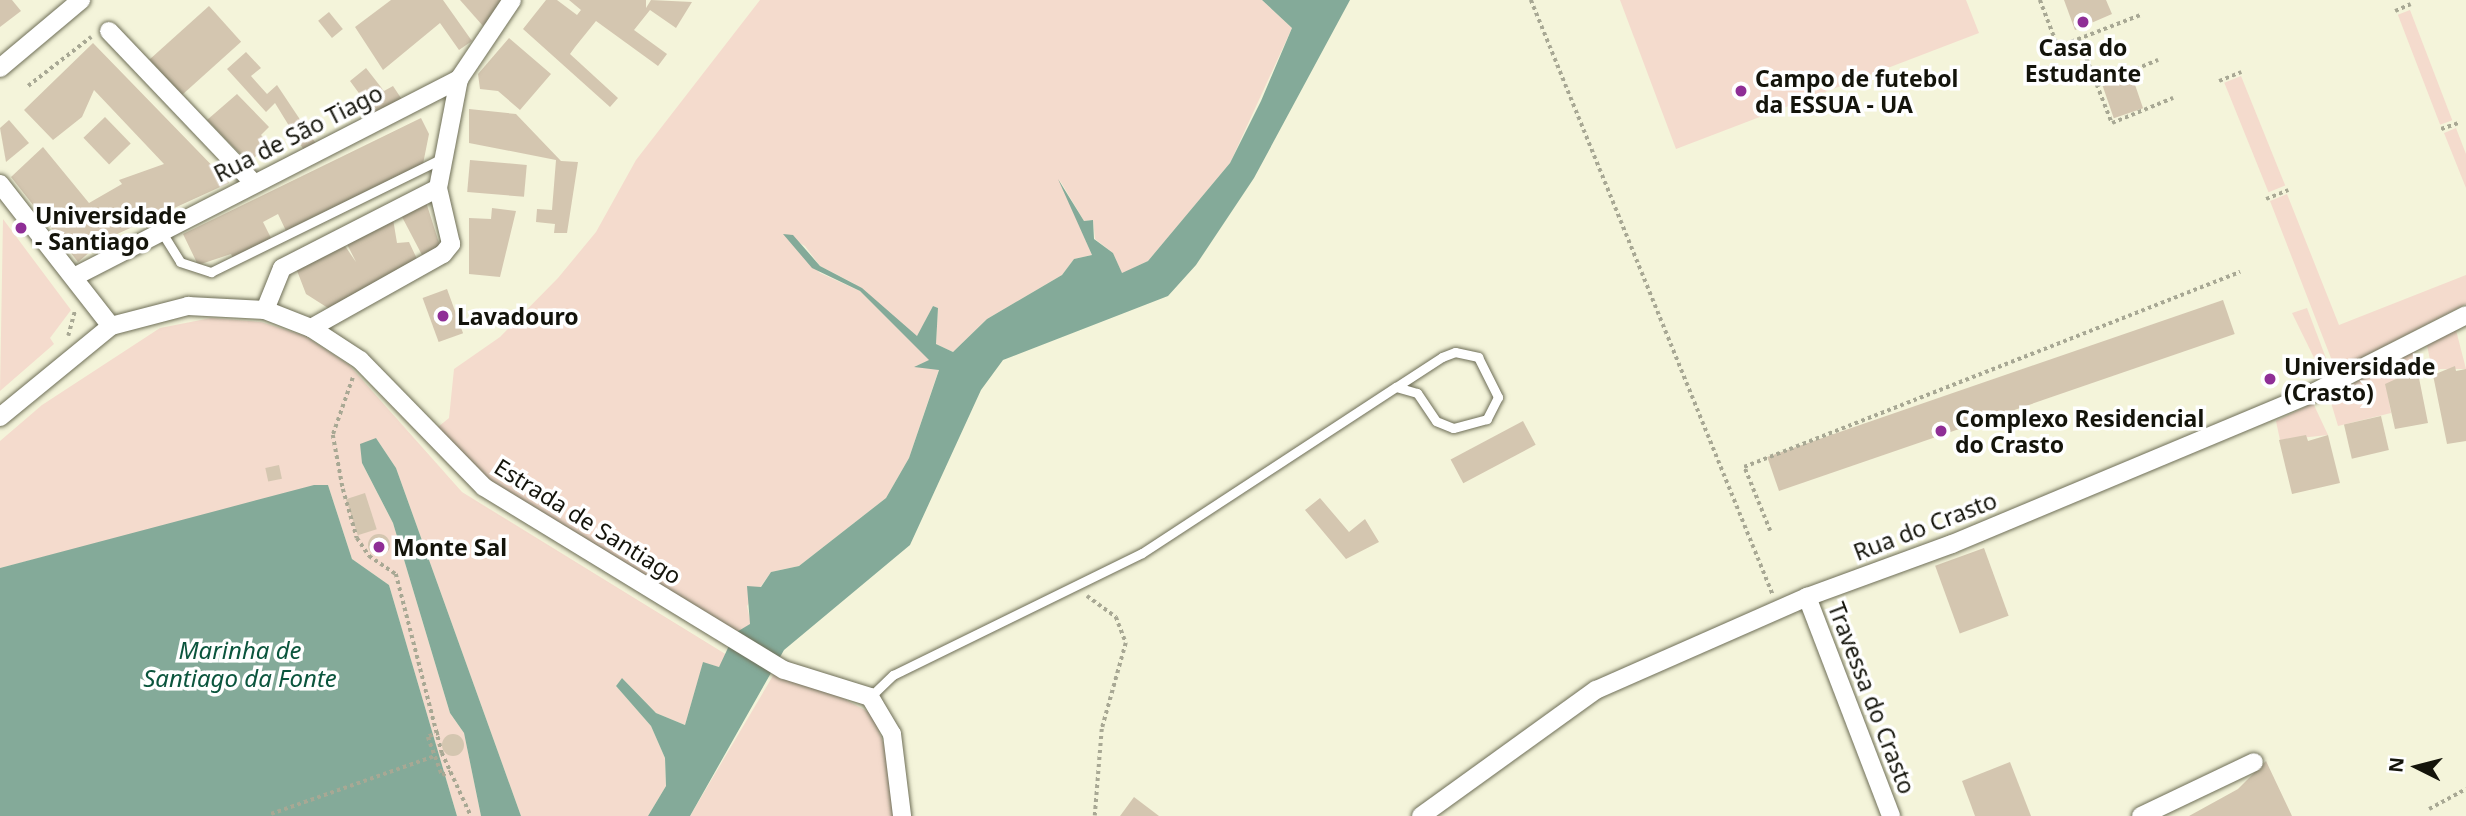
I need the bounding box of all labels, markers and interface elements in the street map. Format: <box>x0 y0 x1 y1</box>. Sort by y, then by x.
marker: Casa do Estudante <box>2075 14 2091 30</box>
place label: Casa do Estudante <box>2025 33 2141 87</box>
place label: Campo de futebol da ESSUA - UA <box>1755 64 1958 118</box>
street label: Rua de São Tiago <box>209 79 387 187</box>
marker: Campo de futebol da ESSUA - UA <box>1733 83 1749 99</box>
place label: Universidade - Santiago <box>35 201 186 255</box>
marker: Universidade - Santiago <box>13 220 29 236</box>
place label: Lavadouro <box>457 302 579 330</box>
marker: Lavadouro <box>435 308 451 324</box>
place label: Universidade (Crasto) <box>2284 352 2435 406</box>
marker: Universidade (Crasto) <box>2262 371 2278 387</box>
place label: Complexo Residencial do Crasto <box>1955 404 2204 458</box>
marker: Complexo Residencial do Crasto <box>1933 423 1949 439</box>
street label: Estrada de Santiago <box>489 452 687 590</box>
street label: Rua do Crasto <box>1849 486 2001 566</box>
place label: Monte Sal <box>393 533 507 561</box>
marker: Monte Sal <box>371 539 387 555</box>
street label: Travessa do Crasto <box>1823 598 1921 798</box>
water label: Marinha de Santiago da Fonte <box>143 636 337 692</box>
north arrow <box>2382 732 2452 802</box>
text: N <box>2382 756 2410 774</box>

